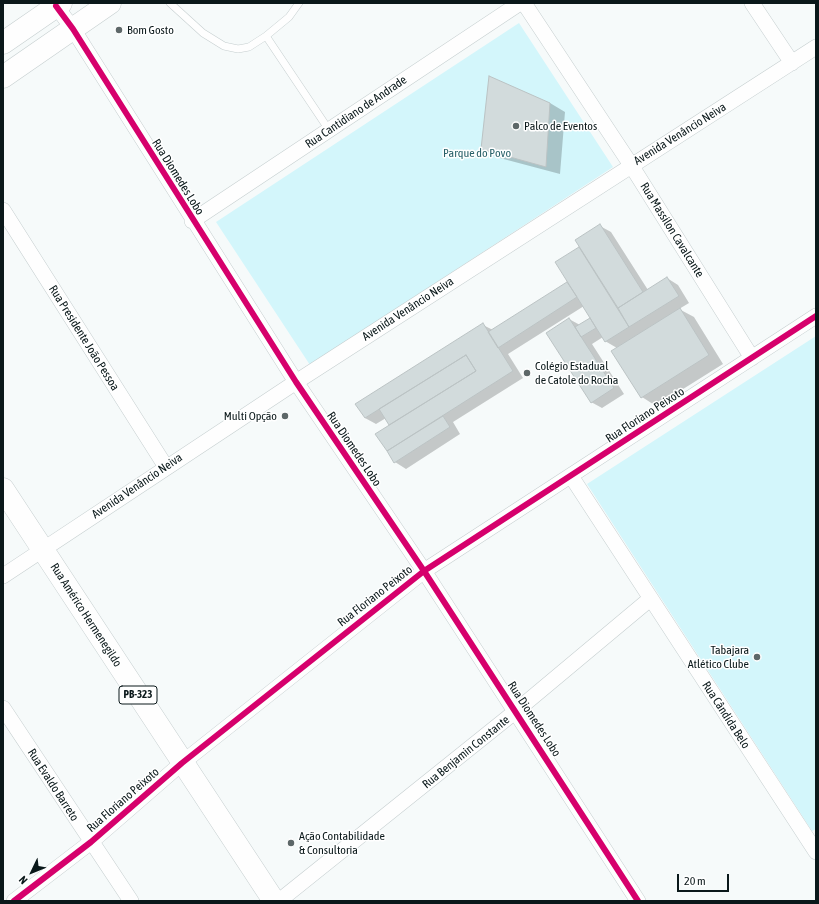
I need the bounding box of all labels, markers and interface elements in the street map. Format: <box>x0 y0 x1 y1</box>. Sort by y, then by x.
place label: Bom Gosto <box>127 23 174 37</box>
marker: Bom Gosto <box>114 25 124 35</box>
street label: Rua Cantidiano de Andrade <box>303 73 409 151</box>
street label: Avenida Venâncio Neiva <box>631 100 729 168</box>
place label: Palco de Eventos <box>524 119 597 133</box>
marker: Palco de Eventos <box>511 121 521 131</box>
street label: Rua Diomedes Lobo <box>149 136 207 218</box>
park label: Parque do Povo <box>443 146 511 160</box>
street label: Rua Massilon Cavalcante <box>637 180 707 280</box>
street label: Avenida Venâncio Neiva <box>360 274 456 344</box>
street label: Rua Presidente João Pessoa <box>46 283 122 393</box>
place label: Colégio Estadual de Catole do Rocha <box>535 359 618 387</box>
marker: Colégio Estadual de Catole do Rocha <box>522 368 532 378</box>
street label: Rua Floriano Peixoto <box>603 384 687 446</box>
place label: Multi Opção <box>224 409 277 423</box>
street label: Rua Diomedes Lobo <box>324 409 384 489</box>
marker: Multi Opção <box>280 411 290 421</box>
street label: Avenida Venâncio Neiva <box>89 450 185 522</box>
street label: Rua Américo Hermenegildo <box>47 560 125 670</box>
street label: Rua Floriano Peixoto <box>335 562 415 630</box>
place label: Tabajara Atlético Clube <box>688 643 749 671</box>
marker: Tabajara Atlético Clube <box>752 652 762 662</box>
street label: Rua Diomedes Lobo <box>504 679 564 759</box>
street label: Rua Cândida Belo <box>699 679 753 751</box>
road number: PB-323 <box>119 686 157 704</box>
street label: Rua Benjamin Constante <box>420 712 512 792</box>
street label: Rua Evaldo Barreto <box>24 746 82 824</box>
street label: Rua Floriano Peixoto <box>84 765 162 835</box>
place label: Ação Contabilidade & Consultoria <box>299 829 385 857</box>
marker: Ação Contabilidade & Consultoria <box>286 838 296 848</box>
north arrow <box>12 852 52 892</box>
scale bar <box>679 866 731 892</box>
text: N <box>17 874 30 887</box>
text: 20 m <box>684 874 706 888</box>

